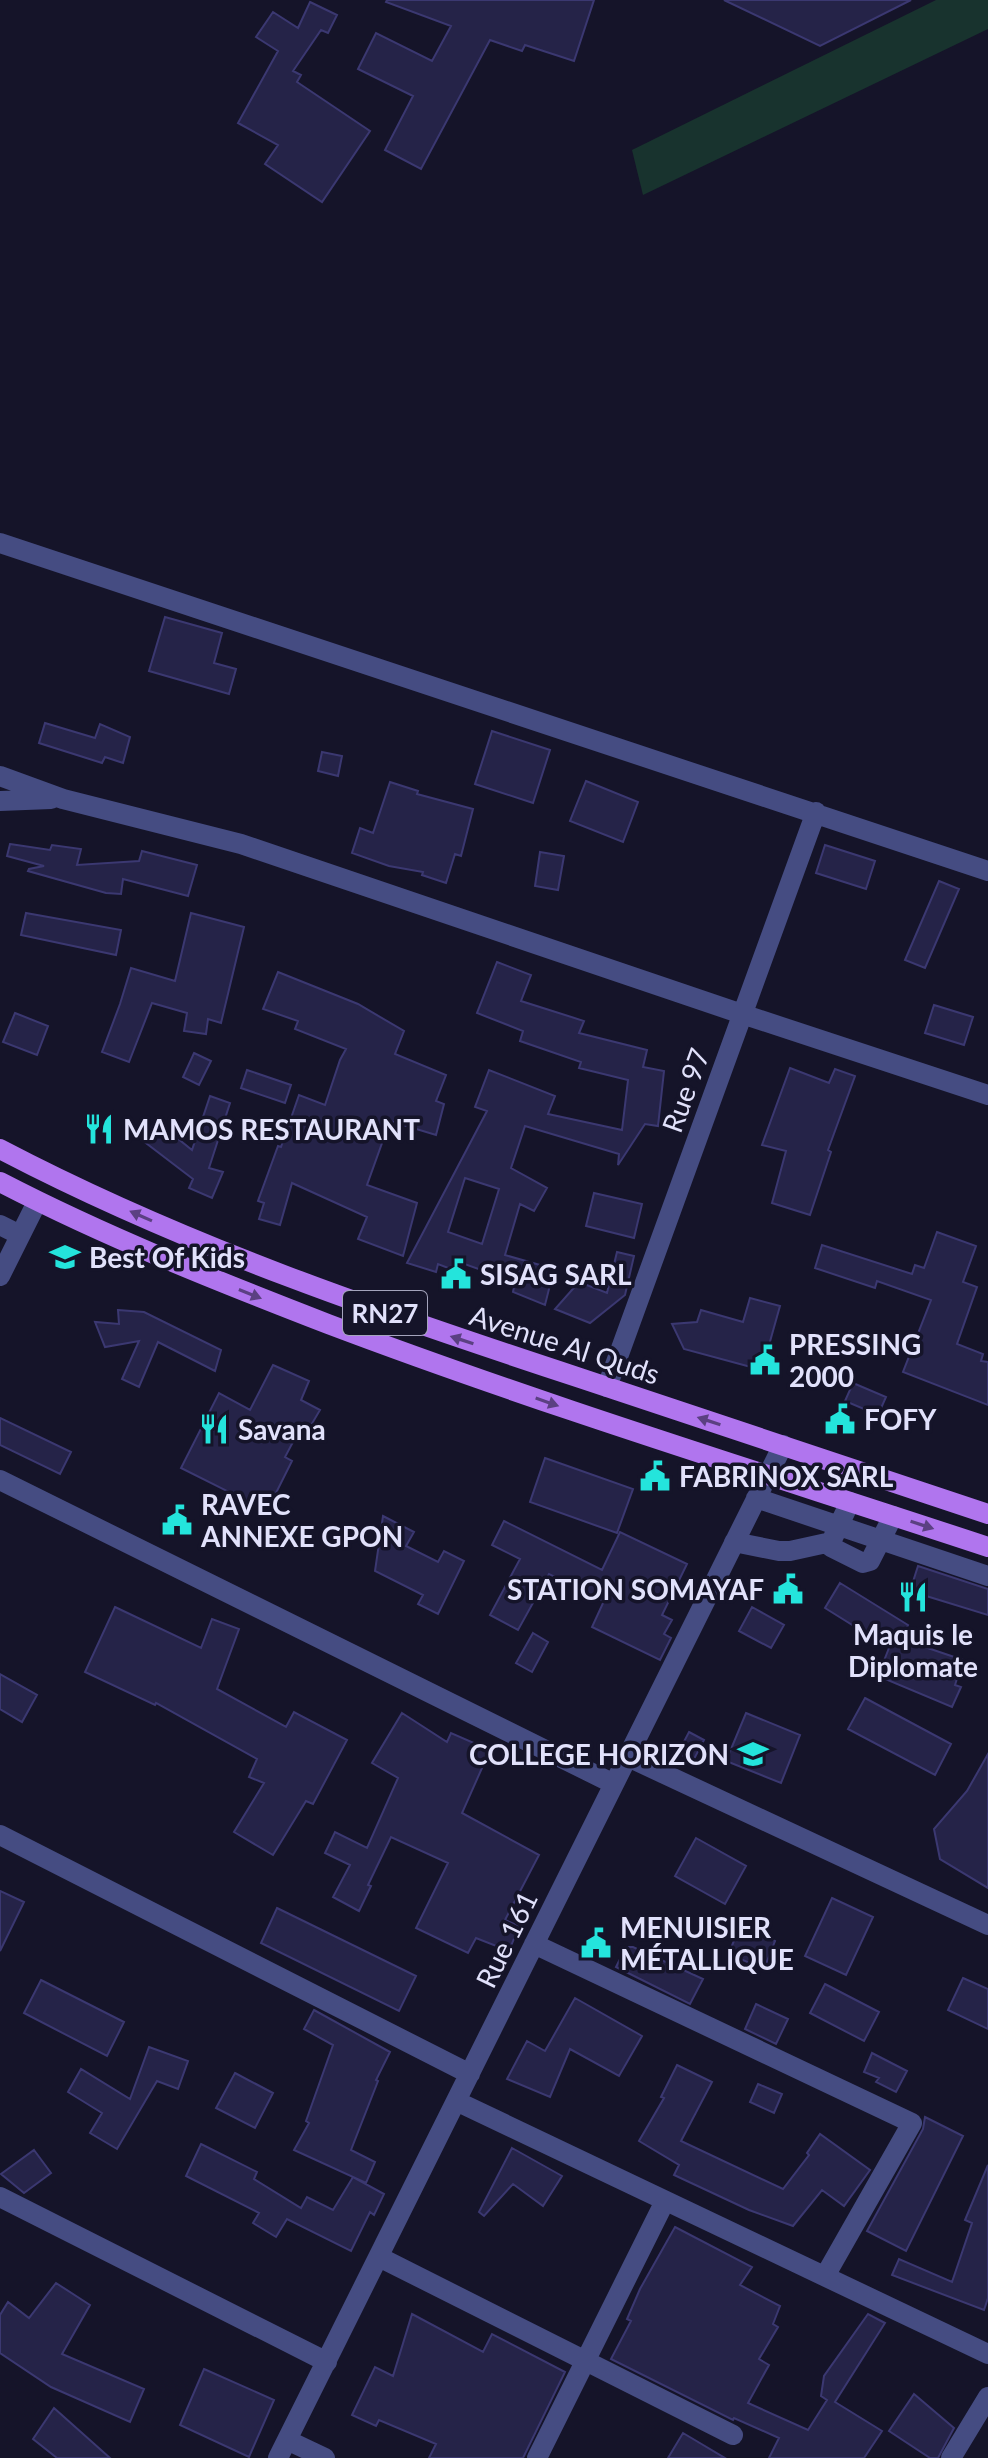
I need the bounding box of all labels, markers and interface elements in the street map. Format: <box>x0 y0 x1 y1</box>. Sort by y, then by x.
street label: Rue 97 <box>654 1043 716 1137</box>
restaurant icon: MAMOS RESTAURANT <box>82 1112 116 1146</box>
place label: MAMOS RESTAURANT <box>123 1112 420 1146</box>
one-way arrow <box>129 1210 153 1223</box>
school or university icon: Best Of Kids <box>48 1240 82 1274</box>
place label: Best Of Kids <box>89 1240 245 1274</box>
public building icon: SISAG SARL <box>439 1257 473 1291</box>
place label: SISAG SARL <box>480 1257 632 1291</box>
one-way arrow <box>238 1288 262 1301</box>
road number: RN27 <box>343 1291 427 1335</box>
street label: Avenue Al Quds <box>466 1297 664 1391</box>
place label: PRESSING 2000 <box>789 1327 921 1393</box>
one-way arrow <box>450 1333 474 1345</box>
public building icon: PRESSING 2000 <box>748 1343 782 1377</box>
one-way arrow <box>535 1396 559 1409</box>
public building icon: FOFY <box>823 1402 857 1436</box>
place label: FOFY <box>864 1402 937 1436</box>
restaurant icon: Savana <box>197 1412 231 1446</box>
place label: Savana <box>238 1412 326 1446</box>
one-way arrow <box>697 1414 721 1426</box>
public building icon: FABRINOX SARL <box>638 1459 672 1493</box>
place label: FABRINOX SARL <box>679 1459 894 1493</box>
place label: RAVEC ANNEXE GPON <box>200 1487 403 1553</box>
public building icon: RAVEC ANNEXE GPON <box>160 1503 194 1537</box>
one-way arrow <box>910 1520 934 1532</box>
place label: STATION SOMAYAF <box>507 1572 764 1606</box>
public building icon: STATION SOMAYAF <box>771 1572 805 1606</box>
restaurant icon: Maquis le Diplomate <box>896 1580 930 1614</box>
place label: Maquis le Diplomate <box>848 1617 978 1683</box>
place label: COLLEGE HORIZON <box>469 1737 729 1771</box>
school or university icon: COLLEGE HORIZON <box>736 1737 770 1771</box>
street label: Rue 161 <box>468 1885 544 1993</box>
place label: MENUISIER MÉTALLIQUE <box>620 1910 794 1976</box>
public building icon: MENUISIER MÉTALLIQUE <box>579 1926 613 1960</box>

